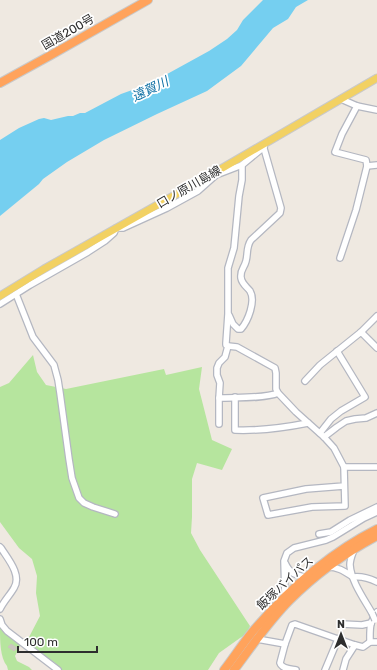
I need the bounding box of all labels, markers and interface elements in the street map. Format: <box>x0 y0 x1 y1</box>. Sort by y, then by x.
street label: 国道200号 <box>39 11 97 53</box>
water label: 遠賀川 <box>129 73 173 104</box>
street label: 口ノ原川島線 <box>154 163 224 211</box>
street label: 飯塚バイパス <box>254 553 316 613</box>
north arrow <box>321 614 361 654</box>
text: N <box>337 618 345 631</box>
scale bar <box>18 628 97 654</box>
text: 100 m <box>24 635 58 649</box>

